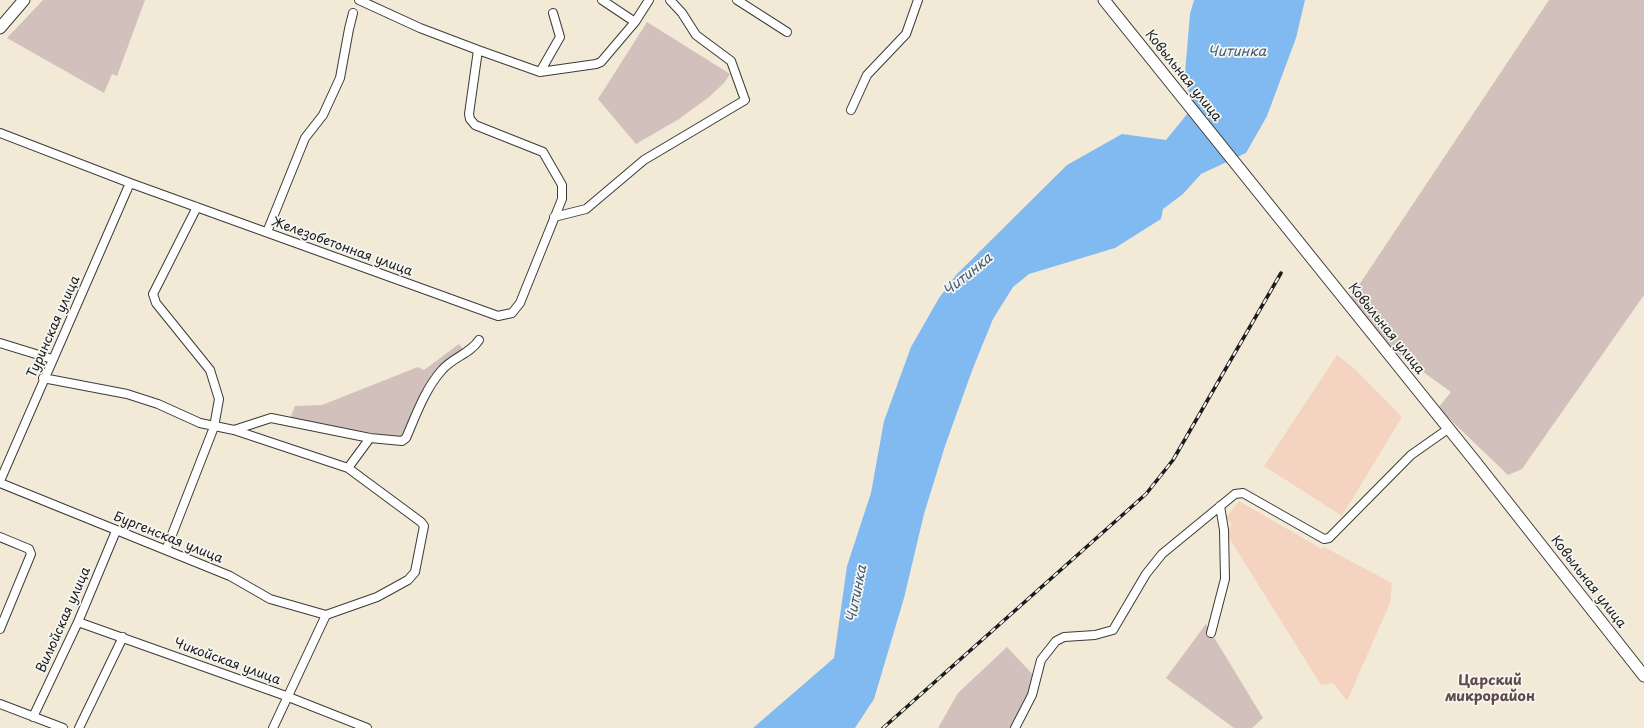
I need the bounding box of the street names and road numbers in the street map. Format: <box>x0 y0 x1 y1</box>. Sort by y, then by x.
street label: Ковыльная улица <box>1141 27 1225 125</box>
street label: Железобетонная улица <box>269 214 415 280</box>
street label: Туринская улица <box>24 273 84 381</box>
street label: Ковыльная улица <box>1344 280 1428 378</box>
street label: Бургенская улица <box>111 509 225 567</box>
street label: Ковыльная улица <box>1547 533 1629 631</box>
street label: Вилюйская улица <box>34 565 94 675</box>
street label: Чикойская улица <box>171 635 283 689</box>

